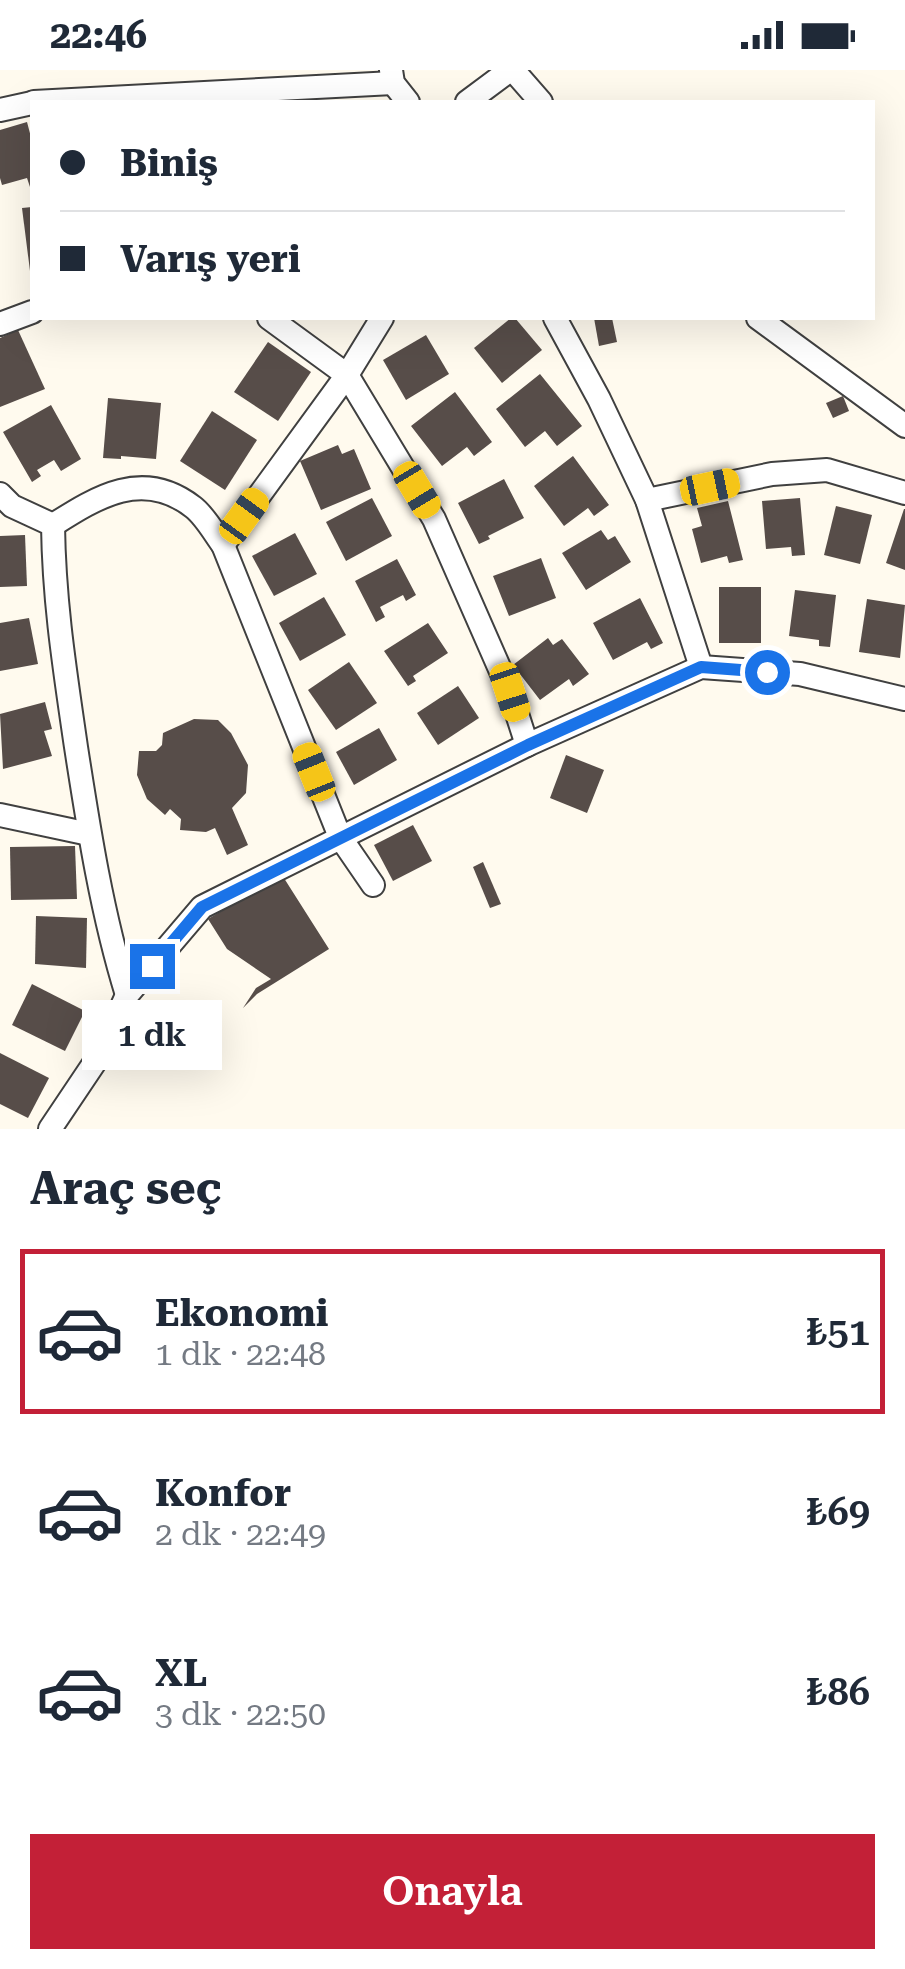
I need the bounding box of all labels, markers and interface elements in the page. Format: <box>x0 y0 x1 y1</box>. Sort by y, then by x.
text: 22:46 <box>50 13 147 57</box>
text: Biniş <box>120 141 218 185</box>
text: Varış yeri <box>120 237 301 281</box>
car <box>389 457 445 523</box>
car <box>678 466 742 508</box>
car <box>214 483 274 549</box>
route start <box>745 650 790 695</box>
car <box>486 659 534 725</box>
car <box>289 739 339 805</box>
route end <box>130 944 175 989</box>
callout: 1 dk <box>82 1001 222 1071</box>
text: 1 dk <box>118 1016 186 1054</box>
text: Araç seç <box>30 1162 222 1215</box>
icon: car <box>35 1287 125 1377</box>
text: Ekonomi <box>155 1291 328 1335</box>
text: ₺51 <box>806 1310 870 1354</box>
text: 1 dk · 22:48 <box>155 1335 326 1373</box>
icon: car <box>35 1467 125 1557</box>
text: Konfor <box>155 1471 291 1515</box>
text: ₺69 <box>806 1490 870 1534</box>
text: 2 dk · 22:49 <box>155 1515 326 1553</box>
icon: car <box>35 1647 125 1737</box>
text: XL <box>155 1651 207 1695</box>
text: ₺86 <box>806 1670 870 1714</box>
text: 3 dk · 22:50 <box>155 1695 326 1733</box>
button: Onayla <box>30 1834 875 1949</box>

